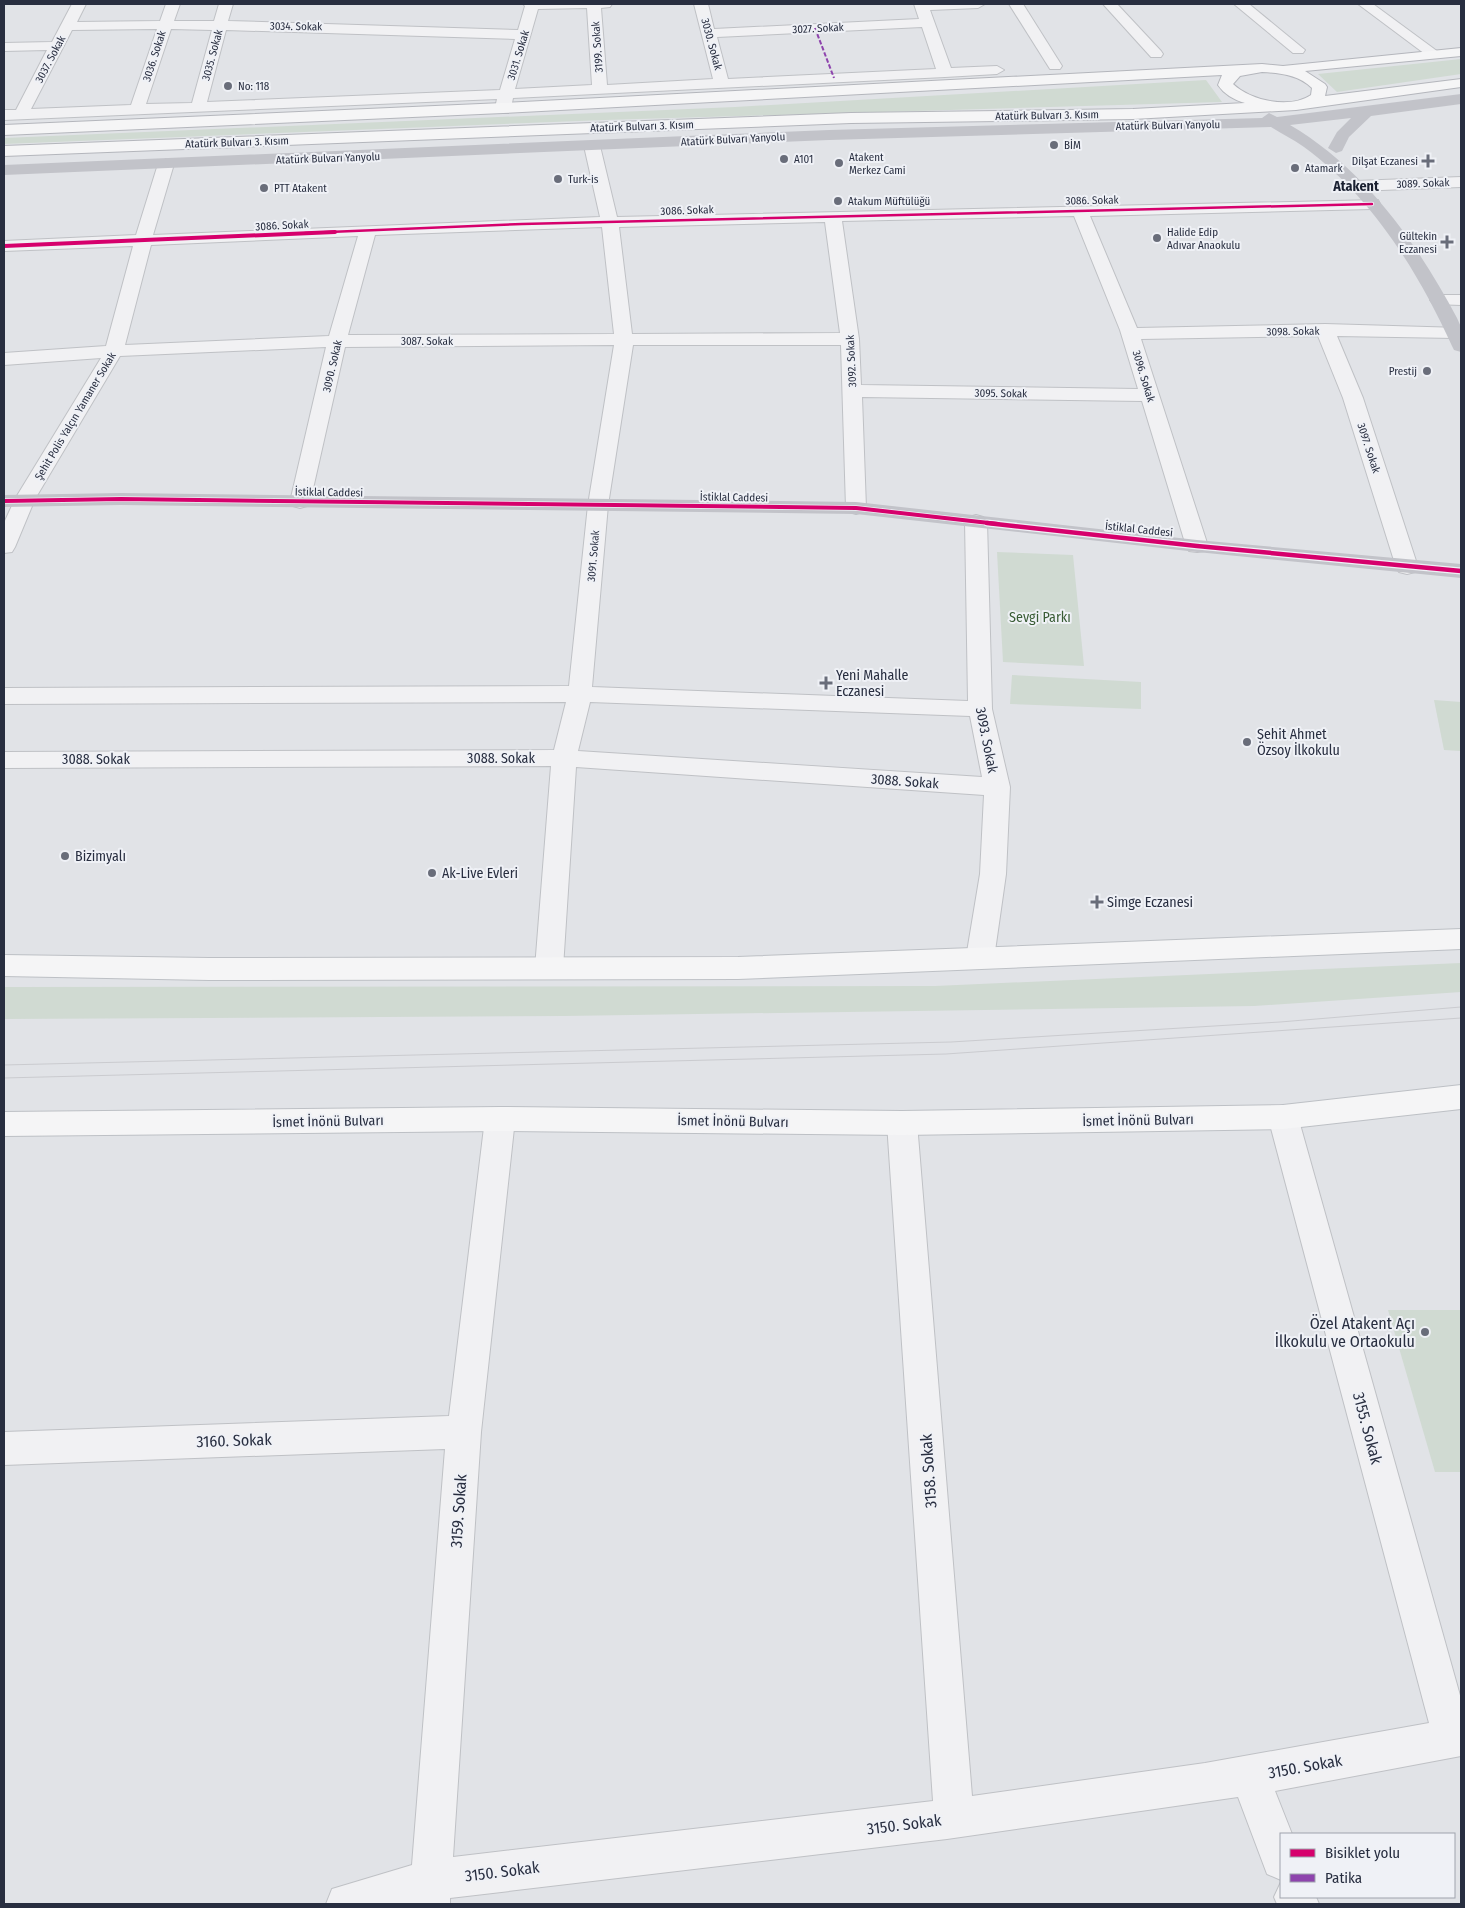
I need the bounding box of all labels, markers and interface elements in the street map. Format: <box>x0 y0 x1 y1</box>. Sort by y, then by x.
street label: 3030. Sokak <box>698 17 725 72</box>
street label: 3034. Sokak <box>270 20 323 33</box>
street label: 3199. Sokak <box>589 20 606 73</box>
street label: 3027. Sokak <box>792 21 845 36</box>
street label: 3035. Sokak <box>199 27 226 82</box>
street label: 3036. Sokak <box>140 28 169 83</box>
street label: 3031. Sokak <box>505 28 532 82</box>
street label: 3037. Sokak <box>33 33 69 85</box>
marker: No: 118 <box>222 80 234 92</box>
place label: No: 118 <box>238 80 270 93</box>
street label: Atatürk Bulvarı 3. Kısım <box>995 108 1099 123</box>
street label: Atatürk Bulvarı 3. Kısım <box>590 118 694 135</box>
street label: Atatürk Bulvarı Yanyolu <box>1116 118 1220 133</box>
street label: Atatürk Bulvarı Yanyolu <box>680 130 786 149</box>
street label: Atatürk Bulvarı 3. Kısım <box>185 134 289 151</box>
place label: BİM <box>1064 138 1081 152</box>
marker: BİM <box>1048 139 1060 151</box>
street label: Atatürk Bulvarı Yanyolu <box>276 150 380 167</box>
place label: Atakent Merkez Cami <box>849 151 906 177</box>
marker: A101 <box>778 153 790 165</box>
place label: A101 <box>794 153 813 166</box>
place label: Dilşat Eczanesi <box>1352 155 1418 168</box>
marker: Dilşat Eczanesi <box>1422 155 1434 167</box>
marker: Atakent Merkez Cami <box>833 157 845 169</box>
marker: Atamark <box>1289 162 1301 174</box>
place label: Atamark <box>1305 162 1343 175</box>
marker: Turk-is <box>552 173 564 185</box>
place label: Turk-is <box>568 173 599 186</box>
street label: 3089. Sokak <box>1396 176 1451 191</box>
district label: Atakent <box>1332 178 1380 195</box>
marker: PTT Atakent <box>258 182 270 194</box>
place label: PTT Atakent <box>274 182 327 195</box>
street label: 3086. Sokak <box>1065 194 1120 207</box>
marker: Atakum Müftülüğü <box>832 195 844 207</box>
place label: Atakum Müftülüğü <box>848 195 930 208</box>
street label: 3086. Sokak <box>660 203 715 218</box>
street label: 3086. Sokak <box>255 218 310 233</box>
place label: Halide Edip Adıvar Anaokulu <box>1167 226 1240 252</box>
place label: Gültekin Eczanesi <box>1399 230 1437 256</box>
marker: Halide Edip Adıvar Anaokulu <box>1151 232 1163 244</box>
marker: Gültekin Eczanesi <box>1441 236 1453 248</box>
street label: 3098. Sokak <box>1266 325 1321 338</box>
street label: 3092. Sokak <box>844 334 859 387</box>
street label: 3087. Sokak <box>401 335 454 348</box>
street label: 3090. Sokak <box>320 338 345 394</box>
street label: Şehit Polis Yalçın Yamaner Sokak <box>32 349 119 482</box>
street label: 3096. Sokak <box>1130 349 1158 404</box>
place label: Prestij <box>1389 365 1417 378</box>
marker: Prestij <box>1421 365 1433 377</box>
street label: 3095. Sokak <box>975 387 1028 400</box>
street label: 3097. Sokak <box>1354 421 1383 476</box>
street label: İstiklal Caddesi <box>295 484 363 500</box>
street label: İstiklal Caddesi <box>700 489 768 505</box>
street label: İstiklal Caddesi <box>1104 518 1174 540</box>
street label: 3091. Sokak <box>585 529 602 582</box>
park label: Sevgi Parkı <box>1009 609 1071 626</box>
place label: Yeni Mahalle Eczanesi <box>836 667 908 700</box>
marker: Yeni Mahalle Eczanesi <box>820 677 832 689</box>
street label: 3093. Sokak <box>972 706 1001 775</box>
place label: Şehit Ahmet Özsoy İlkokulu <box>1257 726 1340 759</box>
marker: Şehit Ahmet Özsoy İlkokulu <box>1241 736 1253 748</box>
street label: 3088. Sokak <box>467 750 535 767</box>
street label: 3088. Sokak <box>62 751 130 768</box>
street label: 3088. Sokak <box>871 771 940 792</box>
place label: Bizimyalı <box>75 848 126 865</box>
marker: Bizimyalı <box>59 850 71 862</box>
place label: Ak-Live Evleri <box>442 865 518 882</box>
marker: Ak-Live Evleri <box>426 867 438 879</box>
place label: Simge Eczanesi <box>1107 894 1193 911</box>
marker: Simge Eczanesi <box>1091 896 1103 908</box>
street label: İsmet İnönü Bulvarı <box>1082 1111 1194 1130</box>
street label: İsmet İnönü Bulvarı <box>272 1112 384 1131</box>
street label: İsmet İnönü Bulvarı <box>677 1112 789 1131</box>
place label: Özel Atakent Açı İlkokulu ve Ortaokulu <box>1275 1314 1415 1351</box>
marker: Özel Atakent Açı İlkokulu ve Ortaokulu <box>1419 1326 1431 1338</box>
street label: 3155. Sokak <box>1349 1390 1386 1467</box>
street label: 3160. Sokak <box>196 1430 273 1451</box>
street label: 3158. Sokak <box>916 1433 941 1509</box>
street label: 3159. Sokak <box>446 1473 471 1549</box>
street label: 3150. Sokak <box>1267 1751 1344 1782</box>
street label: 3150. Sokak <box>866 1810 943 1838</box>
legend <box>1280 1833 1455 1898</box>
text: Bisiklet yolu <box>1325 1844 1400 1862</box>
street label: 3150. Sokak <box>464 1857 541 1885</box>
text: Patika <box>1325 1869 1362 1887</box>

